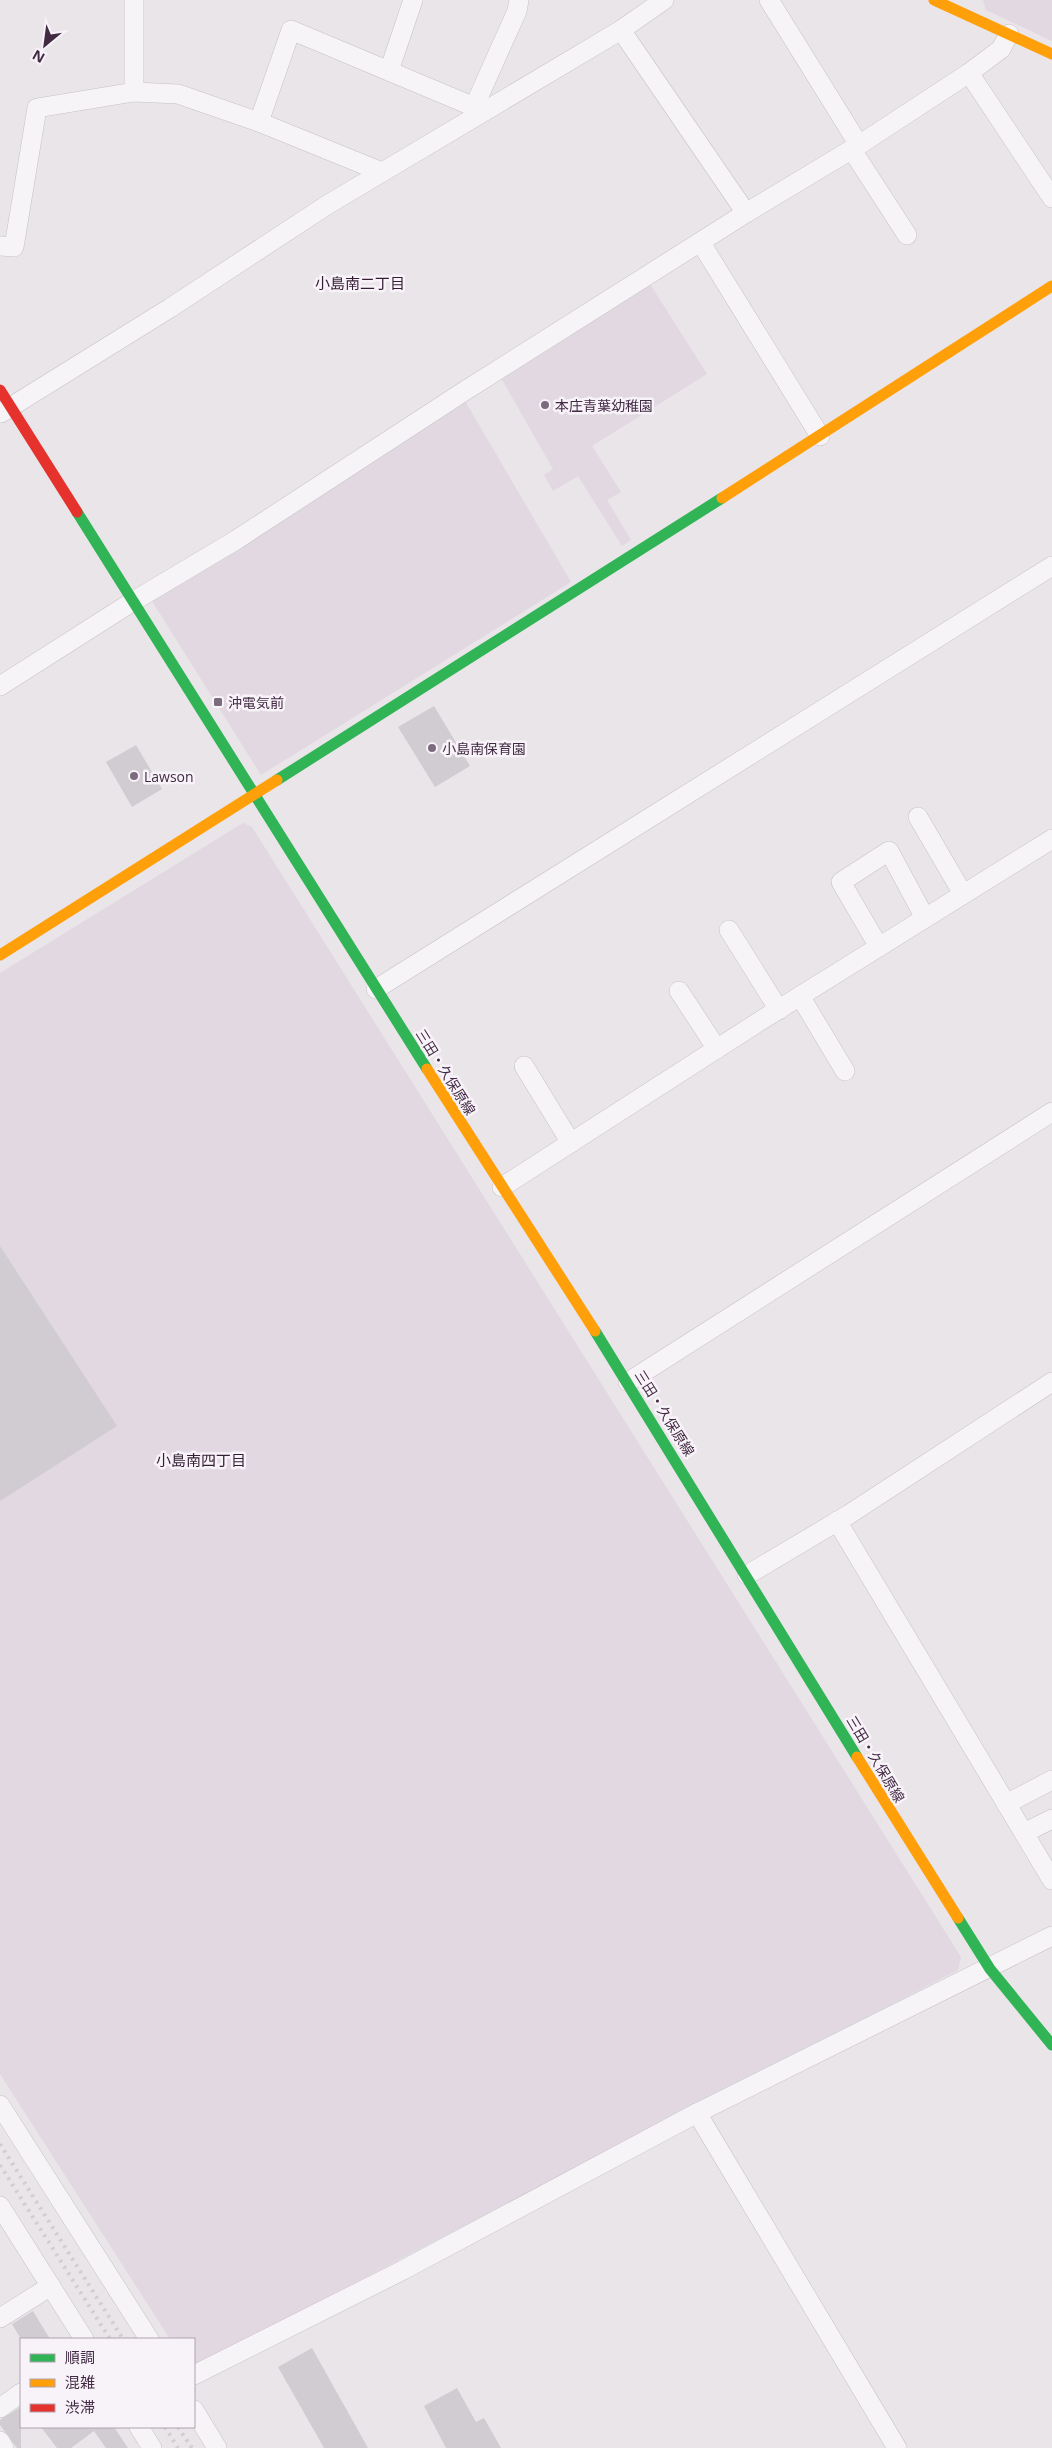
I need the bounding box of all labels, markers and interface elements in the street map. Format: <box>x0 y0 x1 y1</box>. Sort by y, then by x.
north arrow <box>20 20 70 70</box>
text: N <box>29 46 48 68</box>
district label: 小島南二丁目 <box>315 273 405 293</box>
place label: 本庄青葉幼稚園 <box>555 396 653 415</box>
marker: 本庄青葉幼稚園 <box>539 399 551 411</box>
place label: 沖電気前 <box>228 693 284 712</box>
marker: 沖電気前 <box>212 696 224 708</box>
place label: 小島南保育園 <box>442 739 526 758</box>
marker: 小島南保育園 <box>426 742 438 754</box>
place label: Lawson <box>144 767 194 786</box>
marker: Lawson <box>128 770 140 782</box>
street label: 三田・久保原線 <box>412 1025 480 1119</box>
street label: 三田・久保原線 <box>631 1366 699 1460</box>
district label: 小島南四丁目 <box>156 1450 246 1470</box>
street label: 三田・久保原線 <box>843 1712 909 1806</box>
legend <box>20 2338 195 2428</box>
text: 順調 <box>65 2347 95 2367</box>
text: 混雑 <box>65 2372 95 2392</box>
text: 渋滞 <box>65 2397 95 2417</box>

